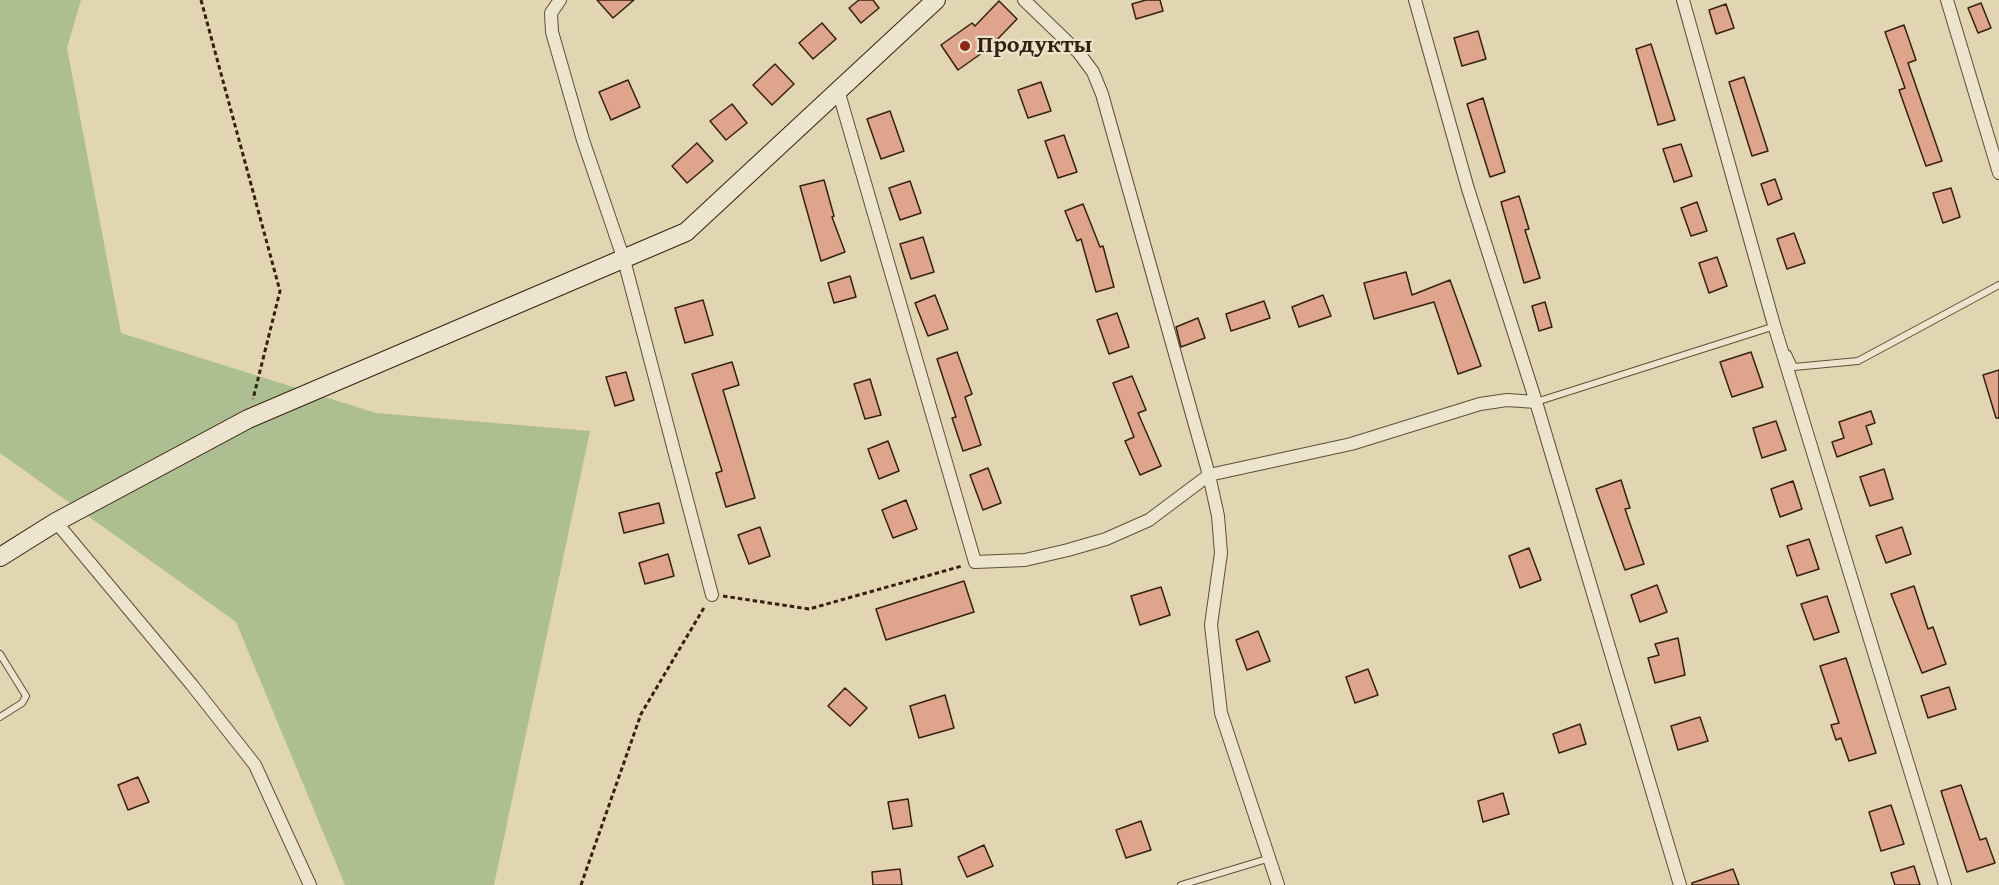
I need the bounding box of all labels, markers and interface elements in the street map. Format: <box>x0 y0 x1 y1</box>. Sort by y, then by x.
place label: Продукты <box>977 32 1092 60</box>
marker: Продукты <box>958 39 972 53</box>

